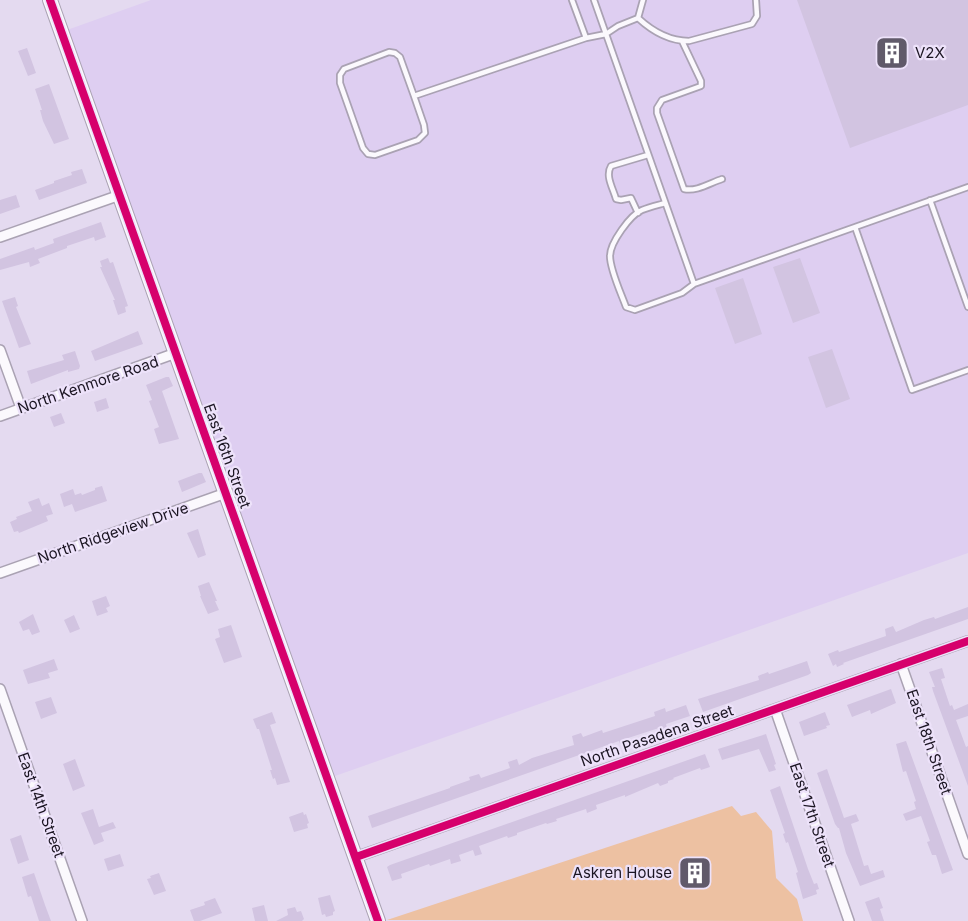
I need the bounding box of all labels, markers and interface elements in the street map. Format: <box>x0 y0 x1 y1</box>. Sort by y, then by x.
building icon: V2X <box>874 35 910 71</box>
place label: V2X <box>915 43 945 62</box>
street label: North Kenmore Road <box>15 351 161 418</box>
street label: East 16th Street <box>200 401 255 511</box>
street label: North Ridgeview Drive <box>35 498 191 567</box>
street label: East 18th Street <box>903 687 956 797</box>
street label: North Pasadena Street <box>578 700 736 771</box>
street label: East 14th Street <box>14 750 69 860</box>
street label: East 17th Street <box>786 760 839 870</box>
building icon: Askren House <box>677 855 713 891</box>
place label: Askren House <box>573 863 672 882</box>

